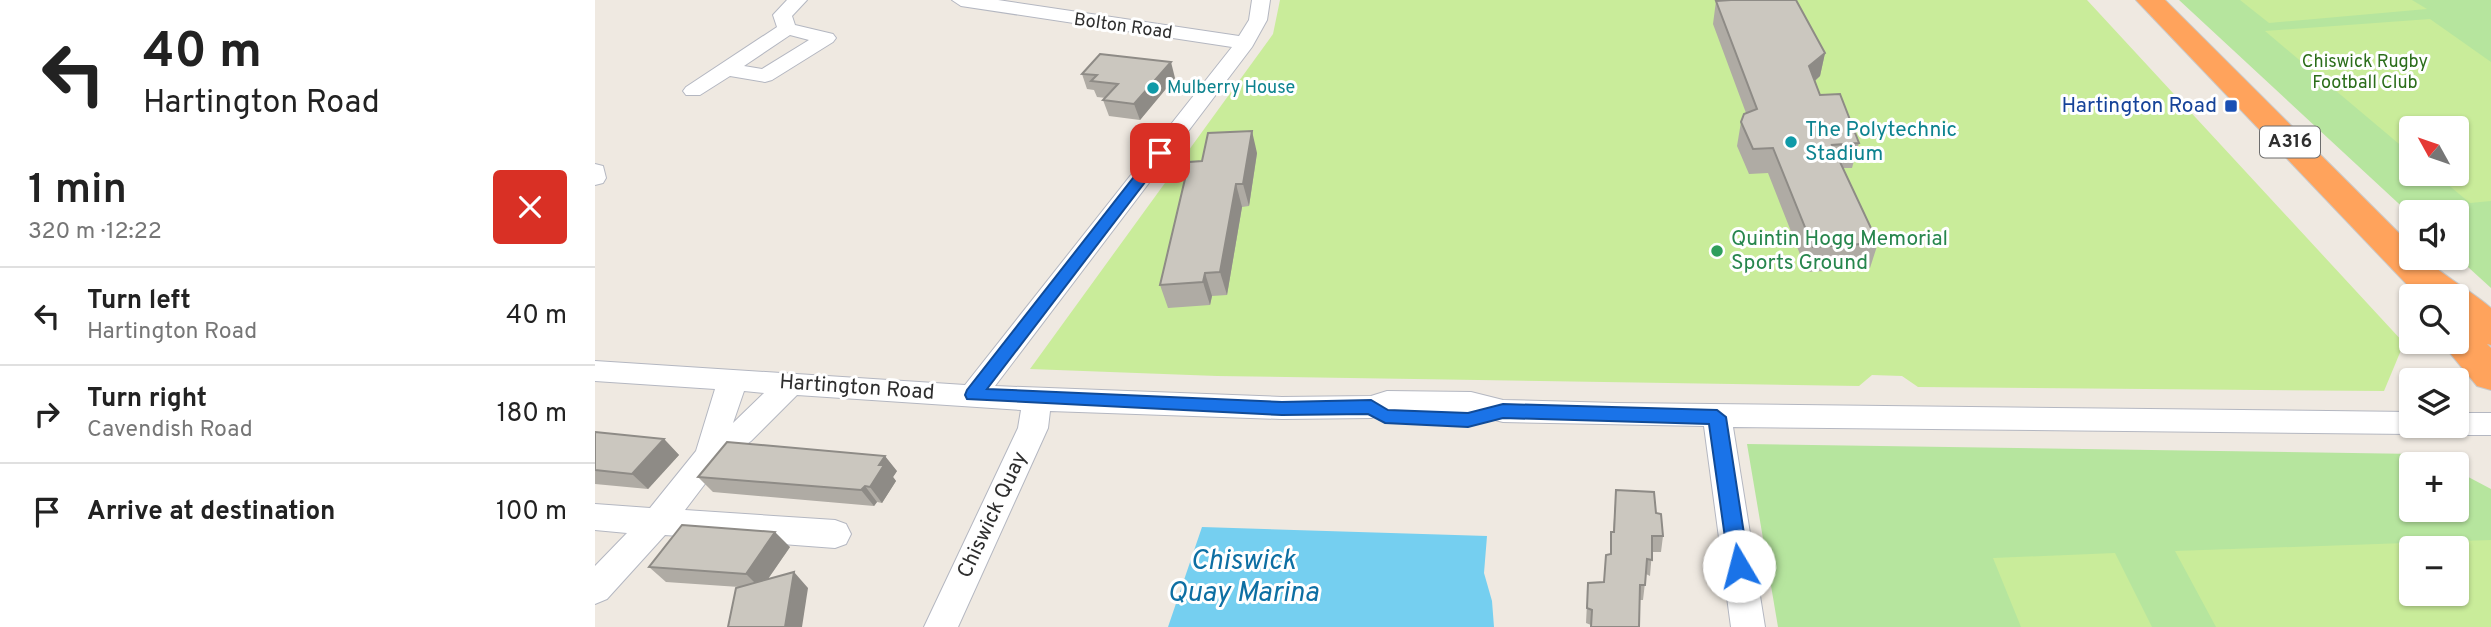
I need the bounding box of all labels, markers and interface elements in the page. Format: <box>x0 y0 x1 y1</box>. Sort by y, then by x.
street label: Bolton Road <box>1072 9 1174 45</box>
text: 40 m <box>143 23 262 85</box>
icon: left <box>28 28 119 119</box>
park label: Chiswick Rugby Football Club <box>2302 51 2428 95</box>
place label: Mulberry House <box>1167 77 1295 100</box>
marker: Mulberry House <box>1145 80 1161 96</box>
text: Hartington Road <box>143 84 380 124</box>
place label: Hartington Road <box>2062 93 2217 120</box>
marker: Hartington Road <box>2223 98 2239 114</box>
north arrow <box>2399 116 2469 186</box>
map controls <box>2399 116 2469 606</box>
place label: The Polytechnic Stadium <box>1805 117 1957 168</box>
pin <box>1130 123 1190 183</box>
road number: A316 <box>2260 126 2320 158</box>
icon: arrive <box>1141 134 1179 172</box>
marker: The Polytechnic Stadium <box>1783 134 1799 150</box>
text: 1 min <box>28 165 127 218</box>
button: close <box>493 170 567 244</box>
button: sound <box>2399 200 2469 270</box>
text: 320 m · 12:22 <box>28 218 162 247</box>
place label: Quintin Hogg Memorial Sports Ground <box>1731 226 1948 277</box>
marker: Quintin Hogg Memorial Sports Ground <box>1709 243 1725 259</box>
button: search <box>2399 284 2469 354</box>
text: Turn left <box>87 285 191 318</box>
icon: left <box>28 297 66 335</box>
text: 40 m <box>506 300 567 333</box>
text: Hartington Road <box>87 318 257 347</box>
button: layers <box>2399 368 2469 438</box>
street label: Hartington Road <box>779 369 935 407</box>
text: Turn right <box>87 383 207 416</box>
icon: right <box>28 395 66 433</box>
text: 180 m <box>497 398 567 431</box>
text: Cavendish Road <box>87 416 253 445</box>
street label: Chiswick Quay <box>952 447 1034 583</box>
button: + <box>2399 452 2469 522</box>
icon: arrive <box>28 493 66 531</box>
text: Arrive at destination <box>87 496 335 529</box>
text: 100 m <box>496 496 567 529</box>
position arrow <box>1702 529 1776 603</box>
button: − <box>2399 536 2469 606</box>
water label: Chiswick Quay Marina <box>1167 544 1319 612</box>

